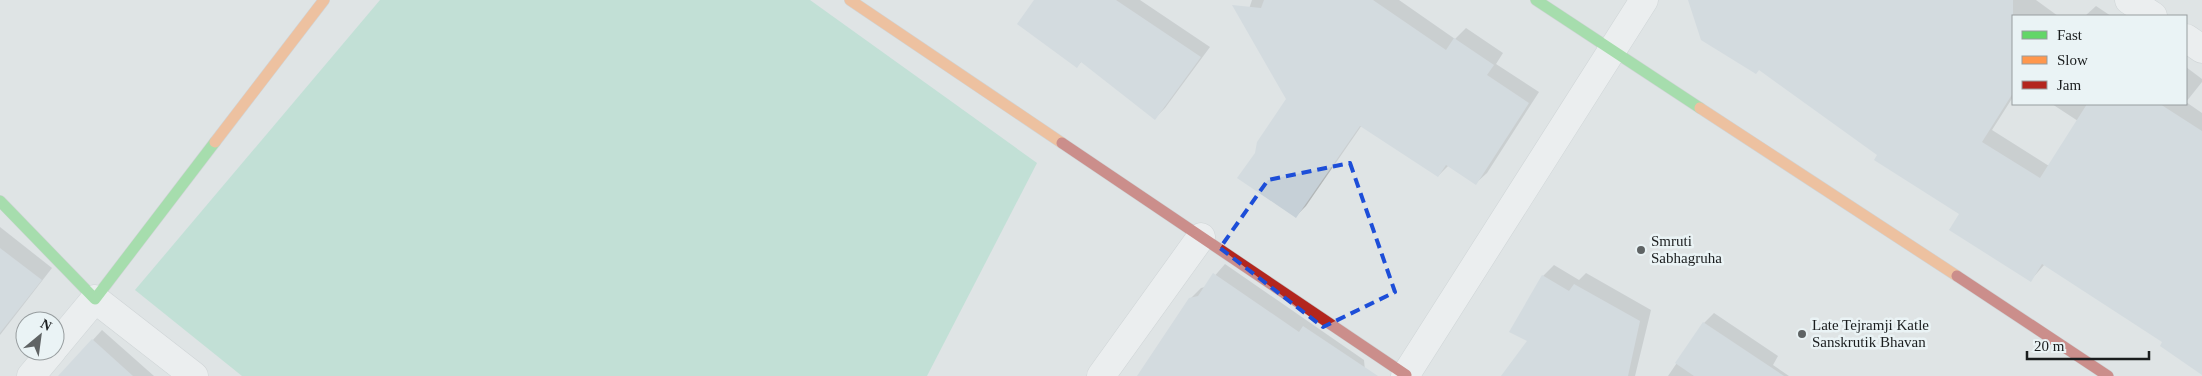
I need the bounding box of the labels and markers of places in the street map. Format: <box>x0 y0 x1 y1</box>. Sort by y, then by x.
place label: Smruti Sabhagruha <box>1651 233 1722 266</box>
marker: Smruti Sabhagruha <box>1635 244 1647 256</box>
place label: Late Tejramji Katle Sanskrutik Bhavan <box>1812 317 1929 350</box>
marker: Late Tejramji Katle Sanskrutik Bhavan <box>1796 328 1808 340</box>

